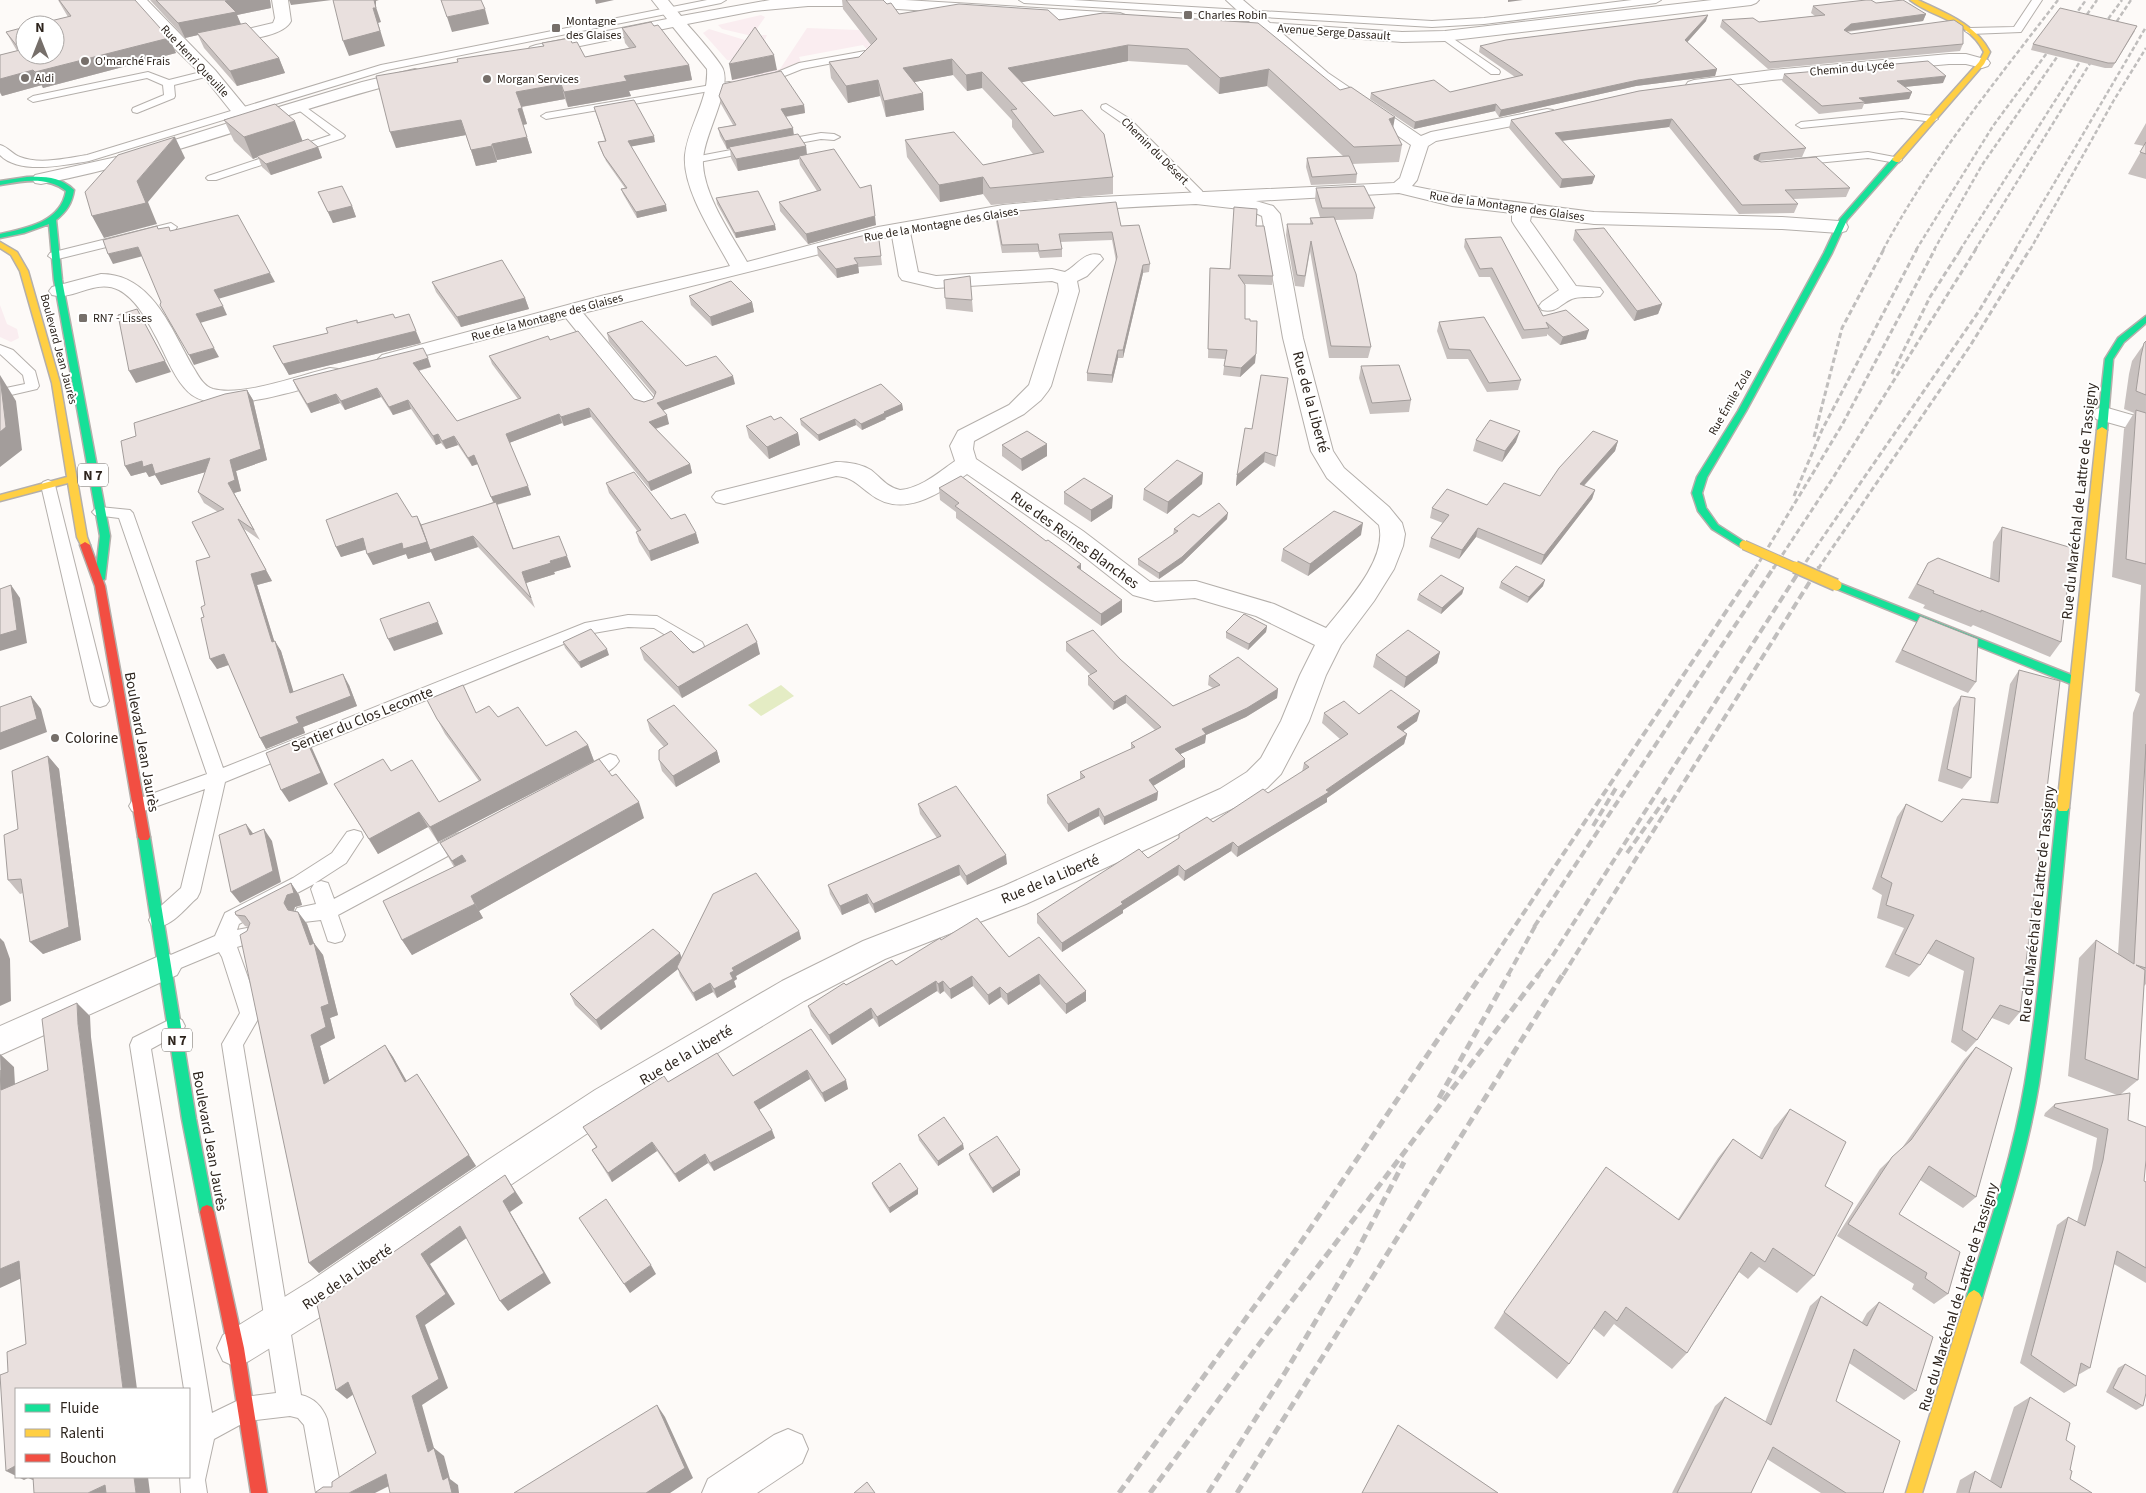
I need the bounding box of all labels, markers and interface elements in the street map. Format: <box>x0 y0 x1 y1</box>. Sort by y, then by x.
place label: Charles Robin <box>1198 7 1267 24</box>
marker: Charles Robin <box>1182 9 1194 21</box>
place label: Montagne des Glaises <box>566 13 622 44</box>
north arrow <box>15 15 65 65</box>
text: N <box>35 18 45 38</box>
street label: Avenue Serge Dassault <box>1277 20 1391 45</box>
street label: Rue Henri Queuille <box>157 21 233 101</box>
marker: Montagne des Glaises <box>550 22 562 34</box>
place label: O'marché Frais <box>95 53 170 70</box>
marker: O'marché Frais <box>79 55 91 67</box>
street label: Chemin du Lycée <box>1809 56 1895 81</box>
place label: Aldi <box>35 70 54 87</box>
place label: Morgan Services <box>497 71 579 88</box>
marker: Aldi <box>19 72 31 84</box>
marker: Morgan Services <box>481 73 493 85</box>
street label: Chemin du Désert <box>1117 114 1192 189</box>
street label: Rue de la Montagne des Glaises <box>1428 187 1586 226</box>
street label: Rue de la Montagne des Glaises <box>863 203 1020 246</box>
street label: Rue de la Montagne des Glaises <box>469 289 625 346</box>
street label: Boulevard Jean Jaurès <box>36 292 81 406</box>
place label: RN7 - Lisses <box>93 310 152 327</box>
marker: RN7 - Lisses <box>77 312 89 324</box>
street label: Rue de la Liberté <box>1287 349 1334 455</box>
street label: Rue Émile Zola <box>1705 366 1756 439</box>
street label: Rue du Maréchal de Lattre de Tassigny <box>2057 382 2102 621</box>
road number: N 7 <box>78 464 108 486</box>
street label: Rue des Reines Blanches <box>1006 487 1143 594</box>
street label: Boulevard Jean Jaurès <box>119 670 164 814</box>
street label: Sentier du Clos Lecomte <box>288 681 436 758</box>
place label: Colorine <box>65 728 118 749</box>
marker: Colorine <box>49 732 61 744</box>
street label: Rue du Maréchal de Lattre de Tassigny <box>2015 785 2060 1024</box>
street label: Rue de la Liberté <box>998 849 1102 910</box>
street label: Rue de la Liberté <box>636 1020 737 1091</box>
road number: N 7 <box>162 1028 192 1052</box>
street label: Boulevard Jean Jaurès <box>187 1069 232 1213</box>
street label: Rue du Maréchal de Lattre de Tassigny <box>1914 1180 2003 1414</box>
street label: Rue de la Liberté <box>298 1239 396 1315</box>
legend <box>15 1388 190 1478</box>
text: Fluide <box>60 1398 99 1419</box>
text: Ralenti <box>60 1423 104 1444</box>
text: Bouchon <box>60 1448 116 1469</box>

